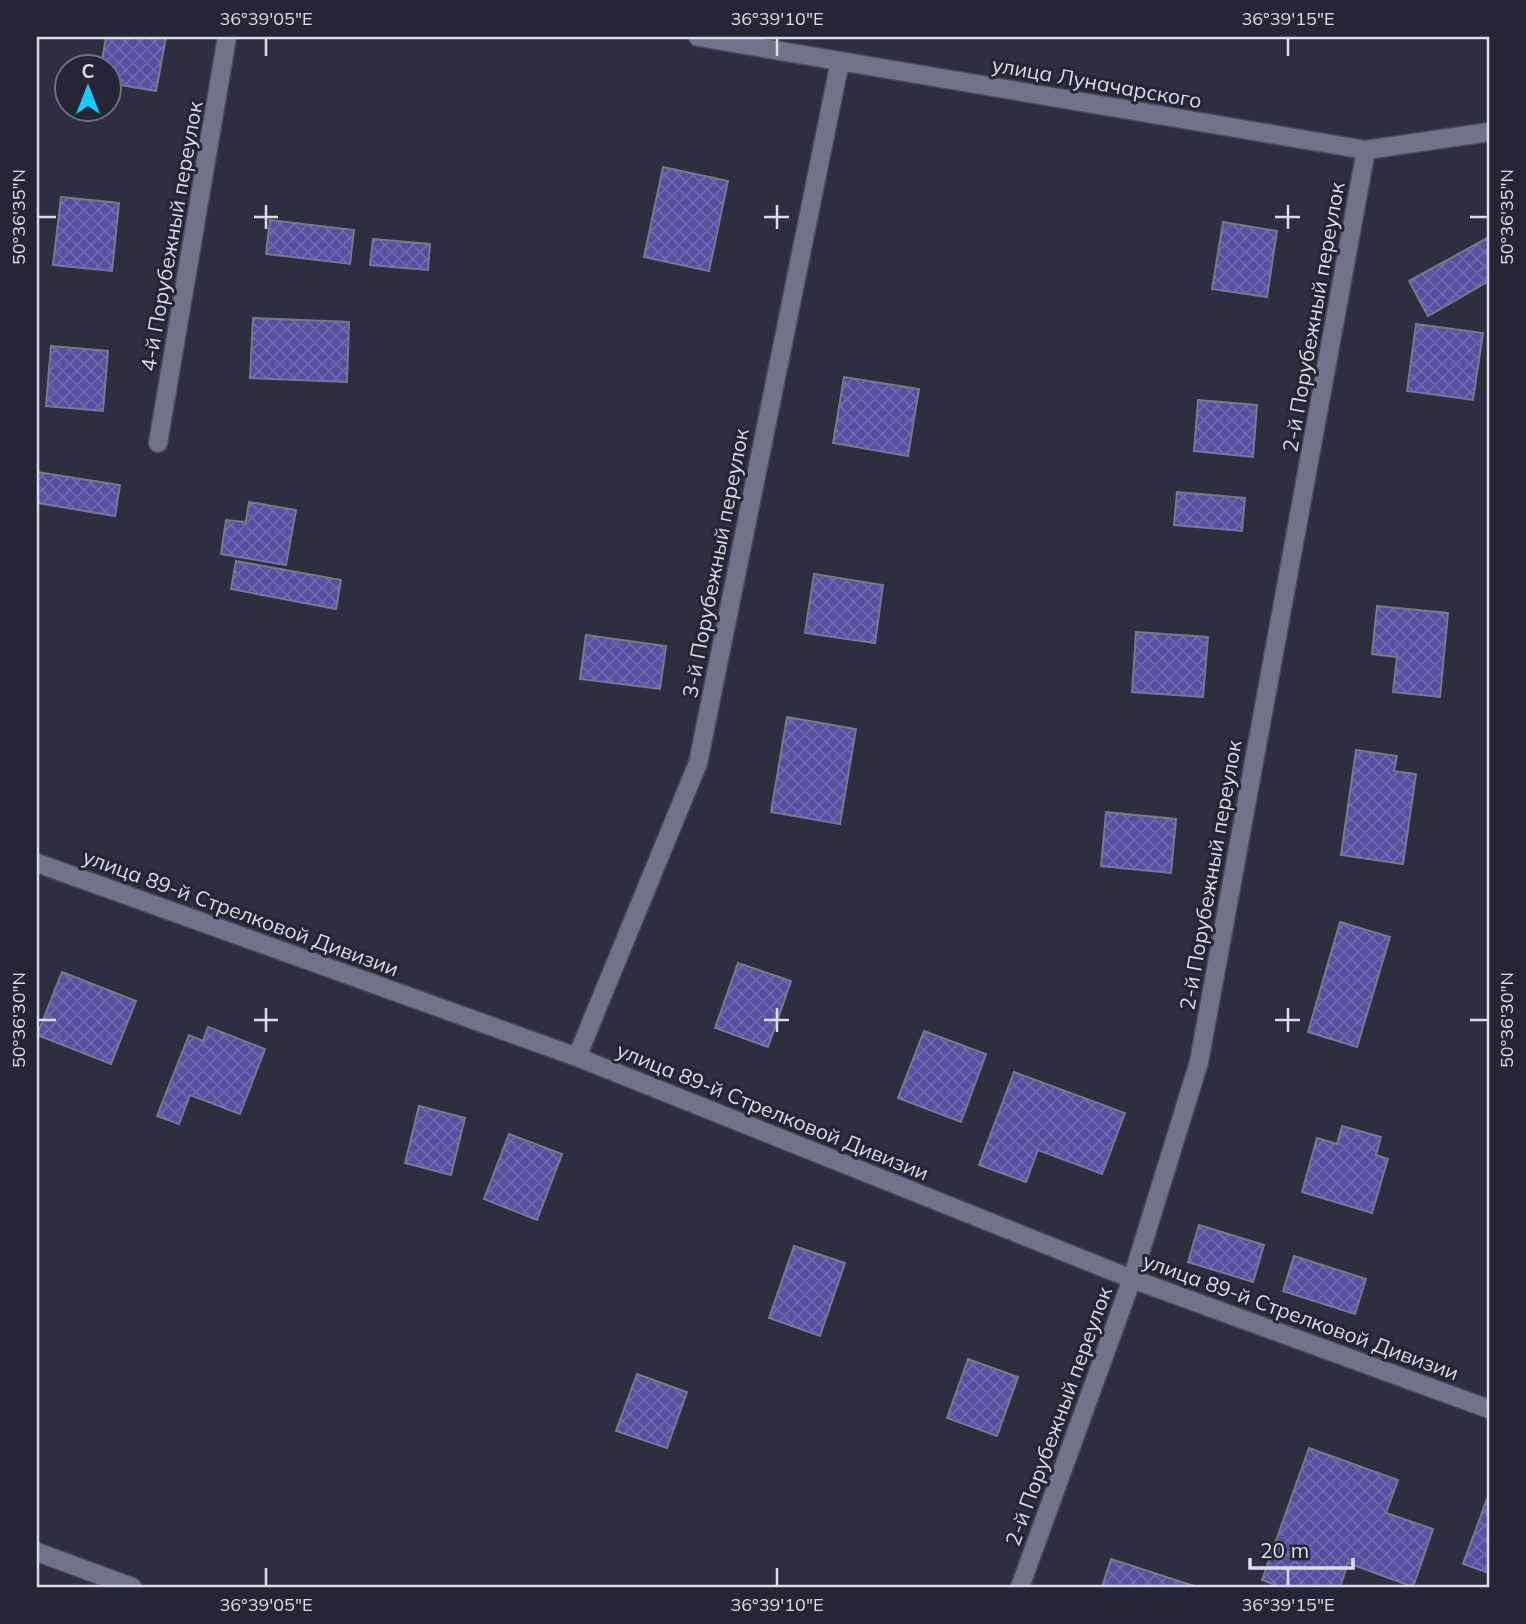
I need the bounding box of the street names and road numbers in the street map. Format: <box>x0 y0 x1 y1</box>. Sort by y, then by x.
street label: улица Луначарского <box>990 51 1204 113</box>
street label: 4-й Порубежный переулок <box>134 98 208 373</box>
street label: 2-й Порубежный переулок <box>1276 179 1350 454</box>
street label: 3-й Порубежный переулок <box>676 425 754 700</box>
street label: 2-й Порубежный переулок <box>1173 737 1247 1012</box>
street label: улица 89-й Стрелковой Дивизии <box>80 843 402 981</box>
street label: улица 89-й Стрелковой Дивизии <box>613 1036 933 1186</box>
street label: улица 89-й Стрелковой Дивизии <box>1140 1247 1462 1385</box>
street label: 2-й Порубежный переулок <box>999 1282 1117 1549</box>

